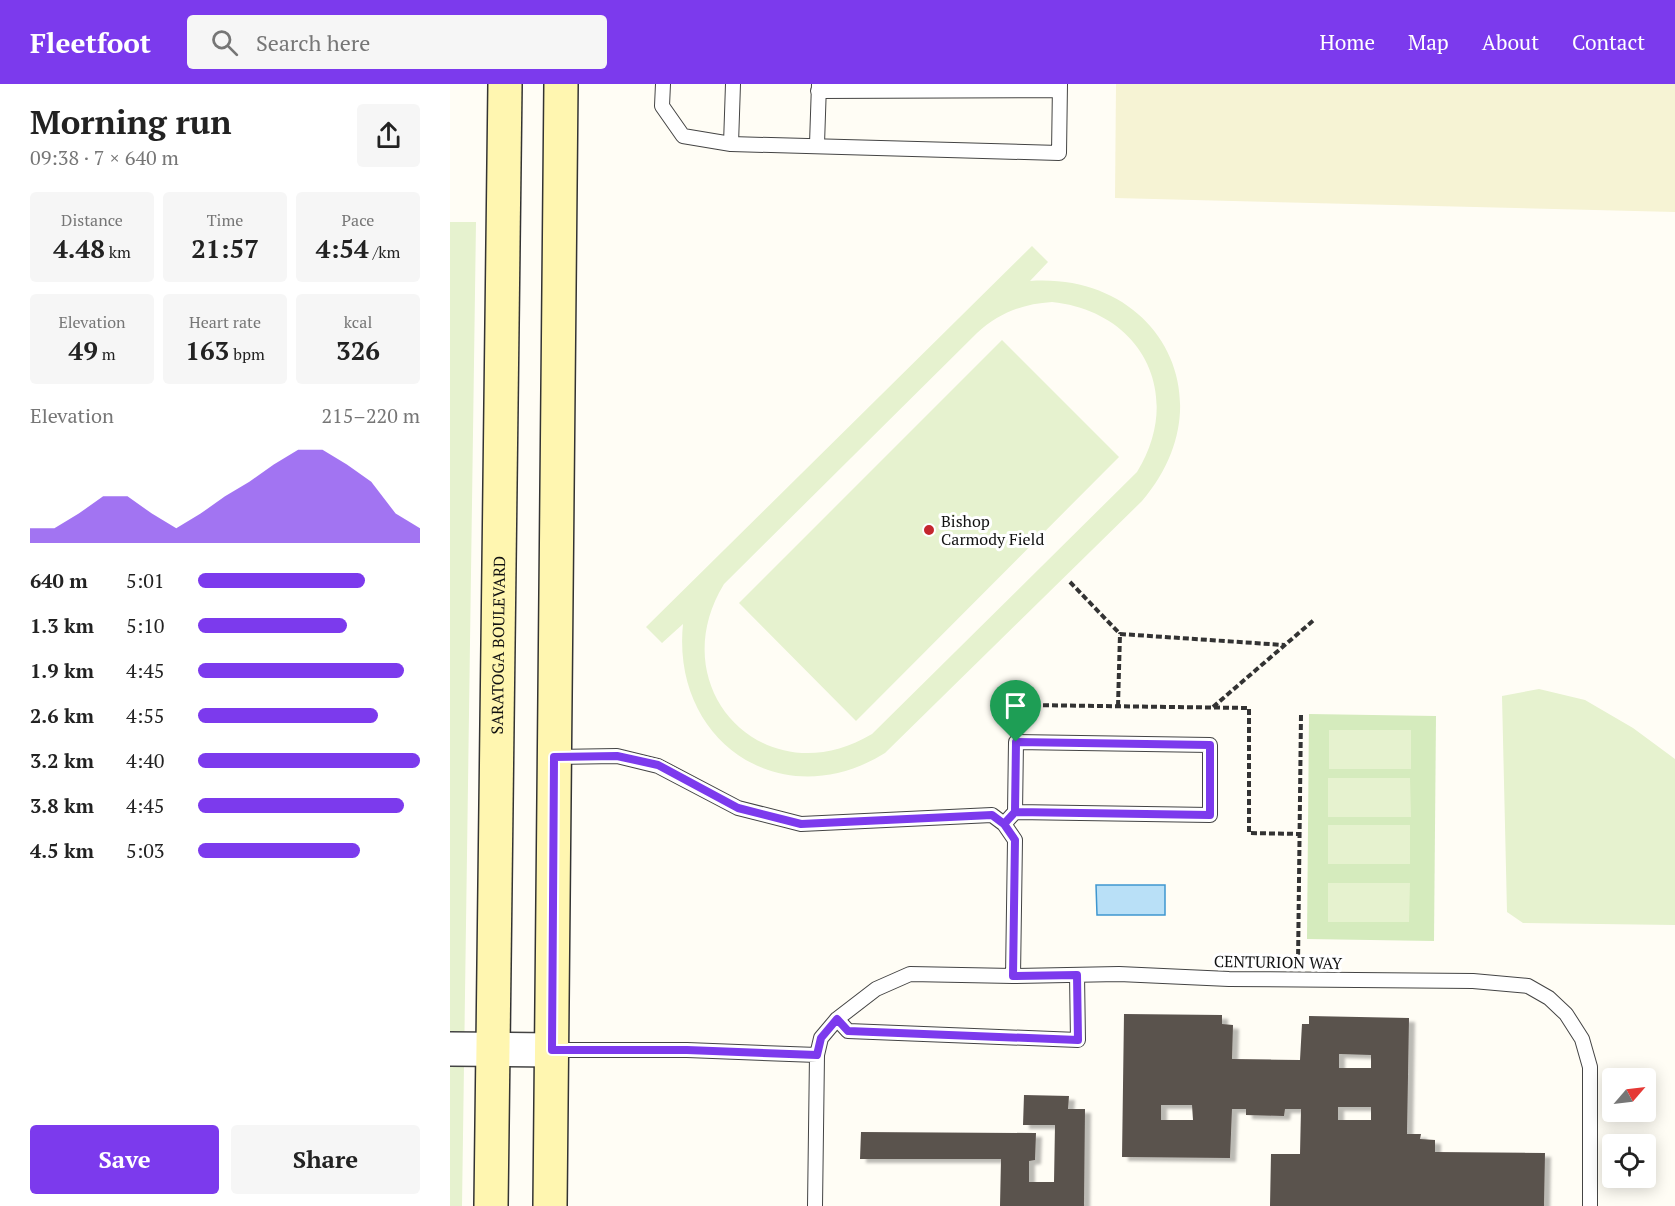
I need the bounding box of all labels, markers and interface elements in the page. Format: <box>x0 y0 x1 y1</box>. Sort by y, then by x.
search box <box>187 15 607 69</box>
text: Fleetfoot <box>30 24 151 61</box>
icon: search <box>208 26 241 59</box>
text: Search here <box>256 28 370 57</box>
text: Home <box>1319 28 1375 56</box>
text: Map <box>1408 28 1449 56</box>
text: About <box>1482 28 1539 56</box>
text: Contact <box>1572 28 1645 56</box>
text: Morning run <box>30 100 232 143</box>
button: share <box>357 104 420 167</box>
text: 09:38 · 7 × 640 m <box>30 144 179 171</box>
text: Distance <box>61 209 123 231</box>
text: Time <box>207 209 243 231</box>
text: Pace <box>342 209 374 231</box>
text: 4.48 <box>53 231 105 265</box>
text: 21:57 <box>191 231 259 265</box>
text: 4:54 <box>316 231 369 265</box>
text: km <box>105 241 131 263</box>
text: /km <box>369 241 400 263</box>
text: Elevation <box>58 311 126 333</box>
text: Heart rate <box>189 311 261 333</box>
text: kcal <box>344 311 372 333</box>
text: 49 <box>68 333 98 367</box>
text: 163 <box>185 333 229 367</box>
text: 326 <box>336 333 380 367</box>
text: m <box>98 343 116 365</box>
text: bpm <box>229 343 265 365</box>
text: Elevation <box>30 402 114 429</box>
text: 215–220 m <box>321 402 420 429</box>
place label: Bishop Carmody Field <box>941 510 1044 550</box>
marker: Bishop Carmody Field <box>922 523 936 537</box>
street label: SARATOGA BOULEVARD <box>486 556 510 734</box>
text: 640 m <box>30 567 88 594</box>
text: 5:01 <box>126 567 165 594</box>
text: 1.3 km <box>30 612 94 639</box>
text: 5:10 <box>126 612 165 639</box>
text: 1.9 km <box>30 657 94 684</box>
text: 4:45 <box>126 657 165 684</box>
pin <box>990 680 1041 742</box>
icon: arrive <box>999 689 1032 722</box>
text: 2.6 km <box>30 702 94 729</box>
text: 4:55 <box>126 702 165 729</box>
text: 3.2 km <box>30 747 94 774</box>
text: 4:40 <box>126 747 165 774</box>
text: 3.8 km <box>30 792 94 819</box>
text: 4:45 <box>126 792 165 819</box>
text: 4.5 km <box>30 837 94 864</box>
text: 5:03 <box>126 837 165 864</box>
street label: CENTURION WAY <box>1214 950 1343 974</box>
north arrow <box>1602 1068 1656 1122</box>
map controls <box>1602 1068 1656 1188</box>
button: Save <box>30 1125 219 1194</box>
button: Share <box>231 1125 420 1194</box>
button: locate <box>1602 1134 1656 1188</box>

